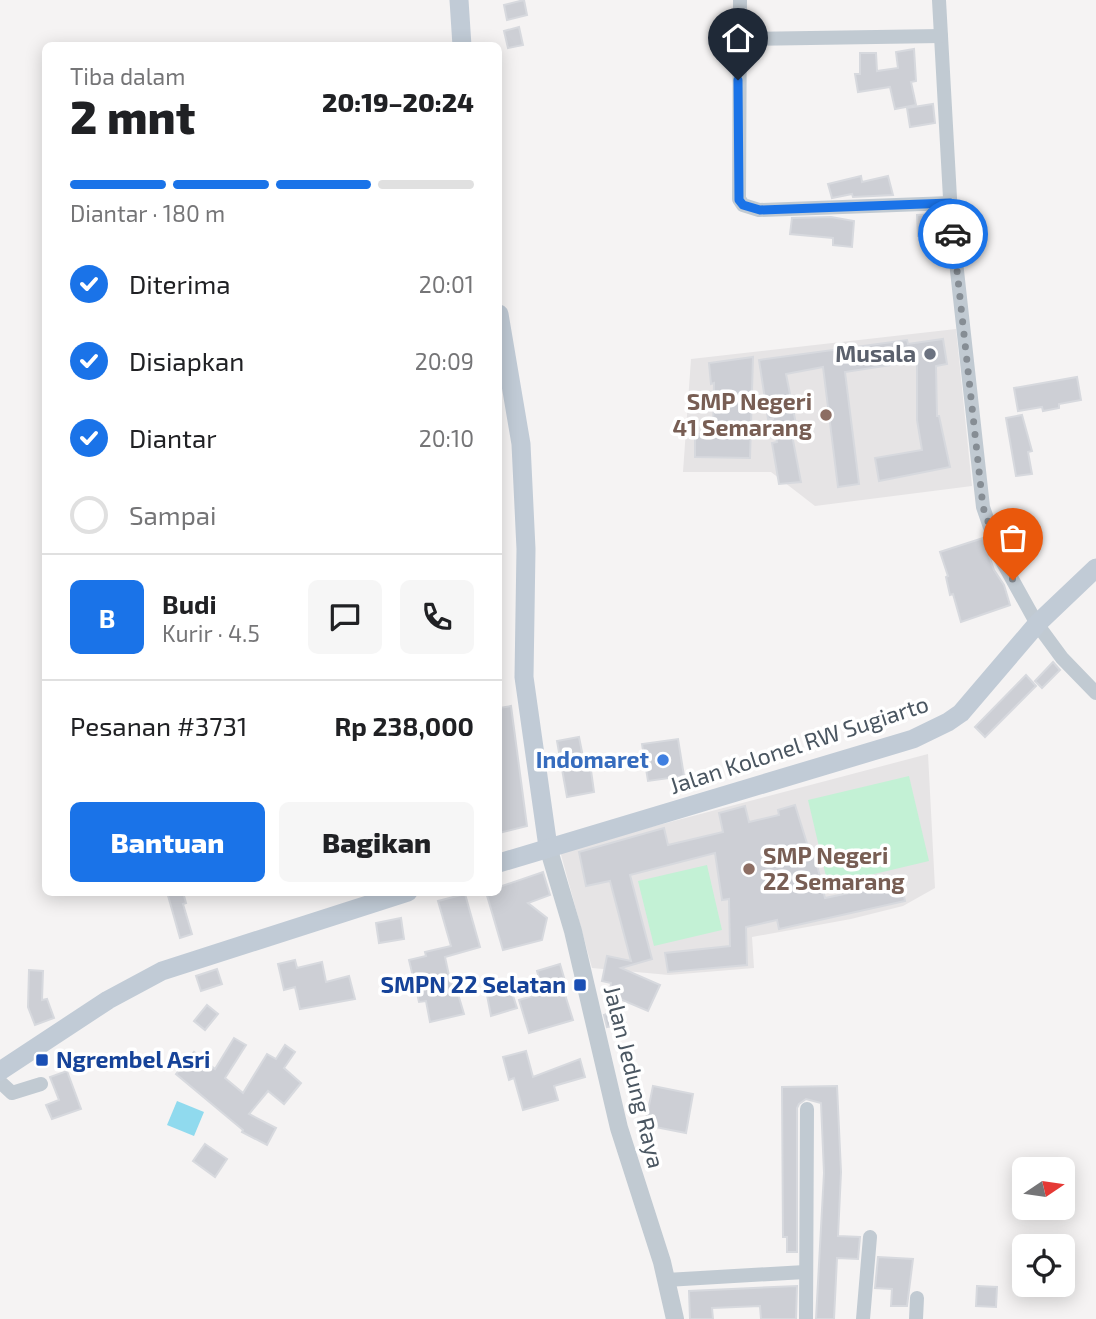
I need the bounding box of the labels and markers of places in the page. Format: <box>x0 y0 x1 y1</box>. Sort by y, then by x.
pin <box>708 8 768 80</box>
place label: Musala <box>835 339 916 367</box>
marker: Musala <box>922 346 938 362</box>
place label: SMP Negeri 41 Semarang <box>673 387 813 441</box>
marker: SMP Negeri 41 Semarang <box>818 407 834 423</box>
pin <box>983 508 1043 580</box>
place label: Indomaret <box>536 745 649 773</box>
marker: Indomaret <box>655 752 671 768</box>
place label: SMP Negeri 22 Semarang <box>763 841 905 895</box>
marker: SMP Negeri 22 Semarang <box>741 861 757 877</box>
place label: SMPN 22 Selatan <box>381 970 566 998</box>
marker: SMPN 22 Selatan <box>572 977 588 993</box>
place label: Ngrembel Asri <box>56 1045 210 1073</box>
marker: Ngrembel Asri <box>34 1052 50 1068</box>

